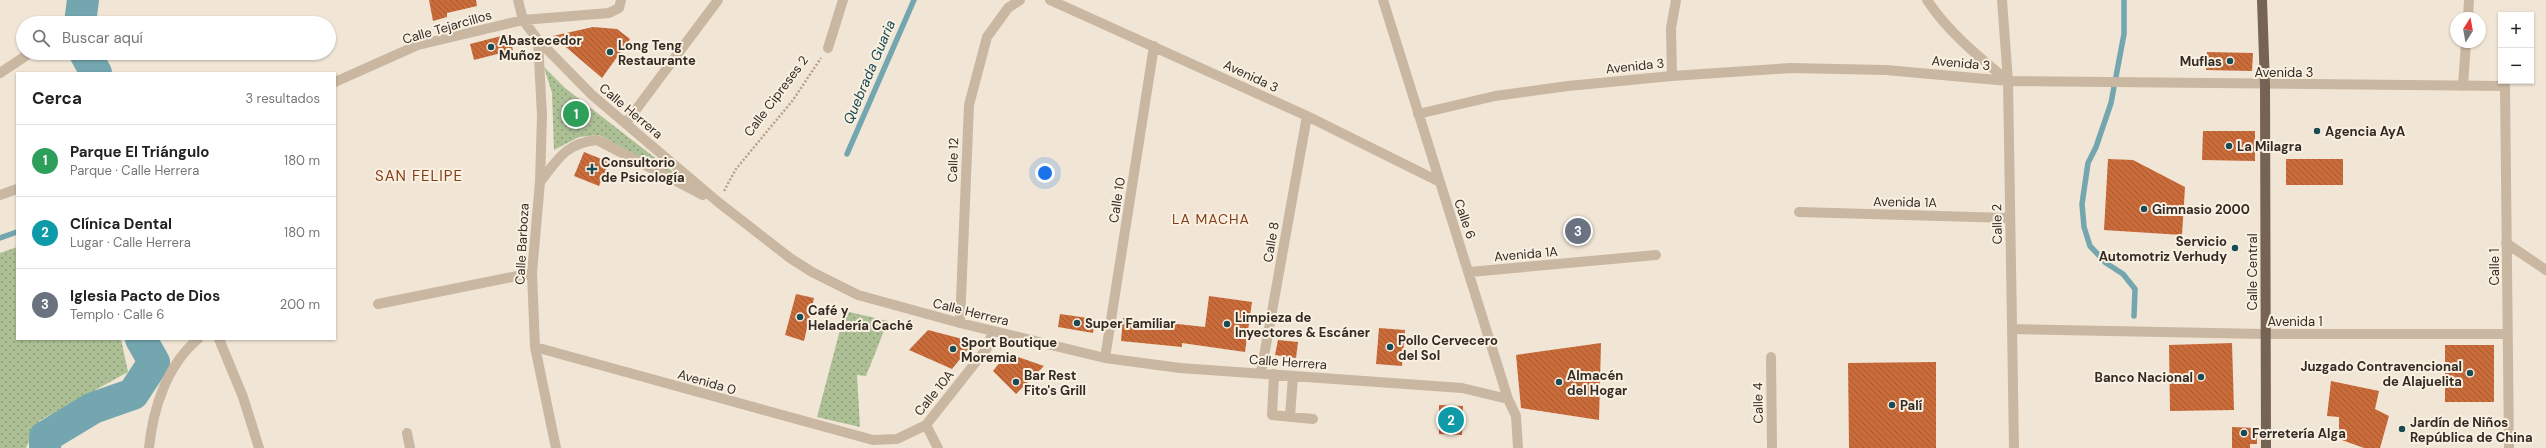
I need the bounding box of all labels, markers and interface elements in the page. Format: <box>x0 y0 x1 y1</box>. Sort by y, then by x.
street label: Calle Tejarcillos <box>400 6 494 48</box>
north arrow <box>2450 12 2486 48</box>
map controls <box>2498 12 2534 84</box>
button: + <box>2498 12 2534 48</box>
search box <box>16 16 336 60</box>
water label: Quebrada Guaria <box>839 17 899 127</box>
icon: search <box>30 27 52 49</box>
text: Buscar aquí <box>62 28 143 48</box>
place label: Abastecedor Muñoz <box>499 32 583 64</box>
place label: Long Teng Restaurante <box>618 37 696 69</box>
marker: Abastecedor Muñoz <box>486 42 496 52</box>
marker: Long Teng Restaurante <box>605 47 615 57</box>
button: − <box>2498 48 2534 84</box>
street label: Calle Cipreses 2 <box>740 52 812 140</box>
street label: Avenida 3 <box>1931 52 1991 74</box>
place label: Muflas <box>2180 53 2222 70</box>
street label: Avenida 3 <box>1605 54 1665 78</box>
street label: Avenida 3 <box>1221 56 1281 96</box>
marker: Muflas <box>2225 56 2235 66</box>
street label: Avenida 3 <box>2255 64 2313 81</box>
street label: Calle Herrera <box>596 79 666 143</box>
text: Cerca <box>32 87 82 109</box>
text: 3 resultados <box>245 90 320 107</box>
pin: 1 <box>563 99 589 129</box>
place label: Agencia AyA <box>2325 123 2405 140</box>
marker: Agencia AyA <box>2312 126 2322 136</box>
street label: Calle 12 <box>944 137 962 183</box>
place label: La Milagra <box>2237 138 2302 155</box>
marker: La Milagra <box>2224 141 2234 151</box>
text: Parque El Triángulo <box>70 142 209 162</box>
text: 1 <box>43 152 47 169</box>
text: 180 m <box>284 152 320 169</box>
place label: Consultorio de Psicología <box>601 154 685 186</box>
text: Parque · Calle Herrera <box>70 162 199 179</box>
marker: Consultorio de Psicología <box>586 163 598 175</box>
your location <box>1035 163 1055 183</box>
district label: SAN FELIPE <box>375 166 463 186</box>
street label: Calle 10 <box>1105 176 1129 224</box>
street label: Avenida 1A <box>1873 193 1937 211</box>
street label: Calle 6 <box>1450 197 1480 241</box>
place label: Gimnasio 2000 <box>2152 201 2250 218</box>
street label: Calle Barboza <box>511 203 533 285</box>
street label: Calle 2 <box>1988 204 2006 244</box>
marker: Gimnasio 2000 <box>2139 204 2149 214</box>
district label: LA MACHA <box>1172 210 1250 228</box>
text: Clínica Dental <box>70 214 172 234</box>
pin: 3 <box>1565 216 1591 246</box>
street label: Calle 8 <box>1259 220 1283 264</box>
text: 2 <box>41 224 49 241</box>
text: 180 m <box>284 224 320 241</box>
place label: Servicio Automotriz Verhudy <box>2099 233 2227 265</box>
street label: Calle Central <box>2244 233 2261 311</box>
text: Lugar · Calle Herrera <box>70 234 191 251</box>
street label: Avenida 1A <box>1493 243 1559 265</box>
marker: Servicio Automotriz Verhudy <box>2230 243 2240 253</box>
street label: Calle 1 <box>2486 248 2503 286</box>
text: Iglesia Pacto de Dios <box>70 286 220 306</box>
street label: Calle Herrera <box>931 294 1011 330</box>
text: 3 <box>41 296 49 313</box>
text: 200 m <box>280 296 320 313</box>
place label: Café y Heladería Caché <box>808 302 913 334</box>
text: Templo · Calle 6 <box>70 306 165 323</box>
place label: Limpieza de Inyectores & Escáner <box>1235 309 1371 341</box>
marker: Café y Heladería Caché <box>795 312 805 322</box>
street label: Avenida 1 <box>2267 313 2323 330</box>
place label: Super Familiar <box>1085 315 1176 332</box>
marker: Super Familiar <box>1072 318 1082 328</box>
marker: Limpieza de Inyectores & Escáner <box>1222 319 1232 329</box>
place label: Pollo Cervecero del Sol <box>1398 332 1498 364</box>
place label: Sport Boutique Moremia <box>961 334 1057 366</box>
marker: Pollo Cervecero del Sol <box>1385 342 1395 352</box>
marker: Sport Boutique Moremia <box>948 344 958 354</box>
street label: Calle Herrera <box>1249 351 1327 373</box>
place label: Juzgado Contravencional de Alajuelita <box>2300 358 2462 390</box>
street label: Avenida 0 <box>676 366 738 398</box>
street label: Calle 10A <box>910 366 958 419</box>
place label: Bar Rest Fito's Grill <box>1024 367 1086 399</box>
place label: Almacén del Hogar <box>1567 367 1628 399</box>
marker: Juzgado Contravencional de Alajuelita <box>2465 368 2475 378</box>
place label: Banco Nacional <box>2095 369 2193 386</box>
marker: Banco Nacional <box>2196 372 2206 382</box>
marker: Bar Rest Fito's Grill <box>1011 377 1021 387</box>
marker: Almacén del Hogar <box>1554 377 1564 387</box>
street label: Calle 4 <box>1749 382 1767 424</box>
place label: Palí <box>1900 397 1923 414</box>
marker: Palí <box>1887 400 1897 410</box>
pin: 2 <box>1438 405 1464 435</box>
place label: Jardín de Niños República de China <box>2410 414 2533 446</box>
marker: Jardín de Niños República de China <box>2397 424 2407 434</box>
place label: Ferretería Alga <box>2252 425 2346 442</box>
marker: Ferretería Alga <box>2239 428 2249 438</box>

